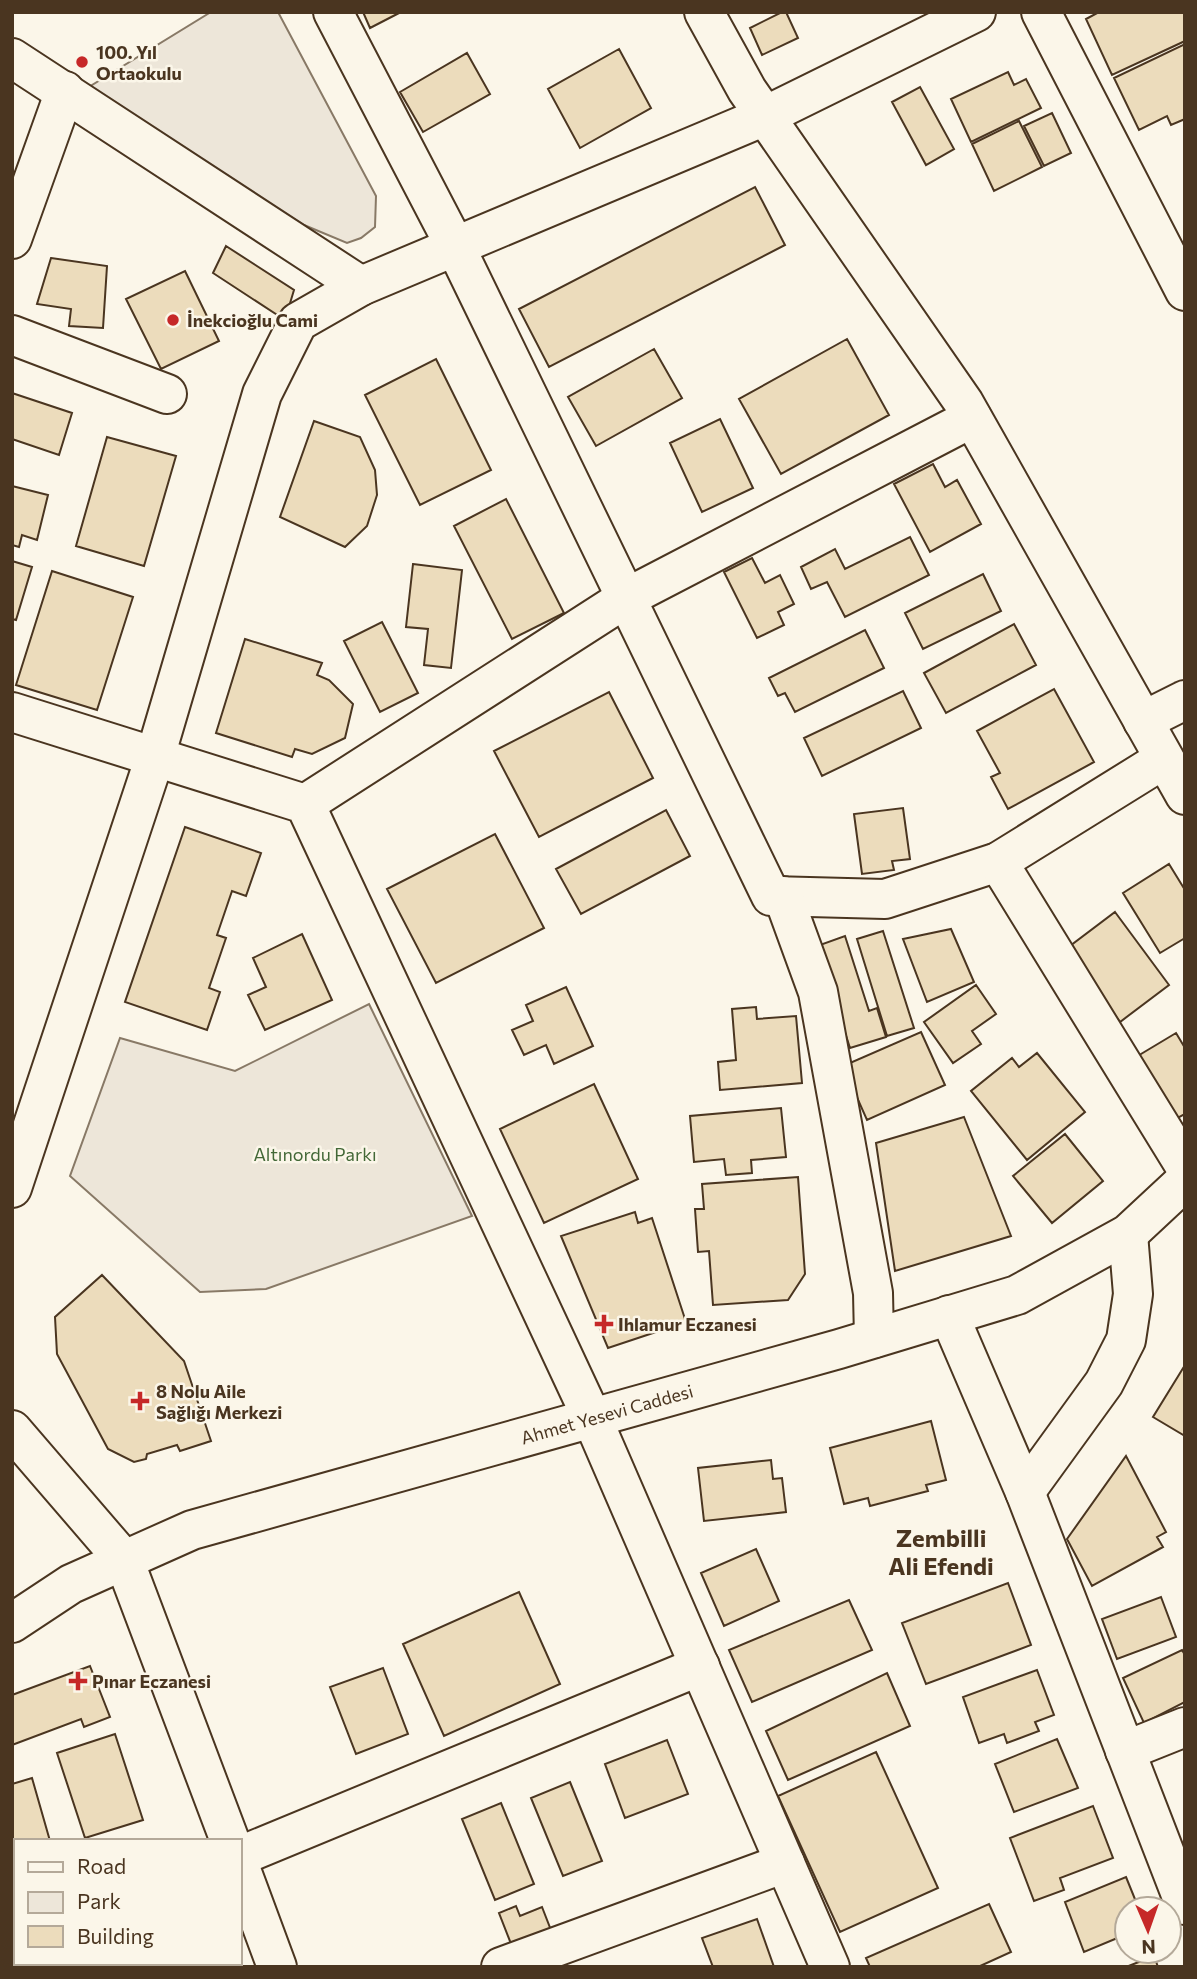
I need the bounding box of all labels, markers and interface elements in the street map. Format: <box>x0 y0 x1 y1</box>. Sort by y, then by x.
place label: 100. Yıl Ortaokulu <box>96 41 182 84</box>
marker: 100. Yıl Ortaokulu <box>74 54 90 70</box>
place label: İnekcioğlu Cami <box>187 309 318 331</box>
marker: İnekcioğlu Cami <box>165 312 181 328</box>
park label: Altınordu Parkı <box>253 1143 377 1165</box>
place label: Ihlamur Eczanesi <box>618 1313 757 1335</box>
marker: Ihlamur Eczanesi <box>596 1316 612 1332</box>
street label: Ahmet Yesevi Caddesi <box>518 1379 696 1449</box>
place label: 8 Nolu Aile Sağlığı Merkezi <box>156 1380 282 1423</box>
marker: 8 Nolu Aile Sağlığı Merkezi <box>130 1391 150 1411</box>
district label: Zembilli Ali Efendi <box>888 1523 994 1580</box>
place label: Pınar Eczanesi <box>92 1670 211 1692</box>
marker: Pınar Eczanesi <box>70 1673 86 1689</box>
legend <box>14 1839 242 1965</box>
text: Road <box>77 1853 126 1878</box>
text: Park <box>77 1888 121 1913</box>
north arrow <box>1113 1895 1183 1965</box>
text: Building <box>77 1923 154 1948</box>
text: N <box>1141 1936 1156 1959</box>

